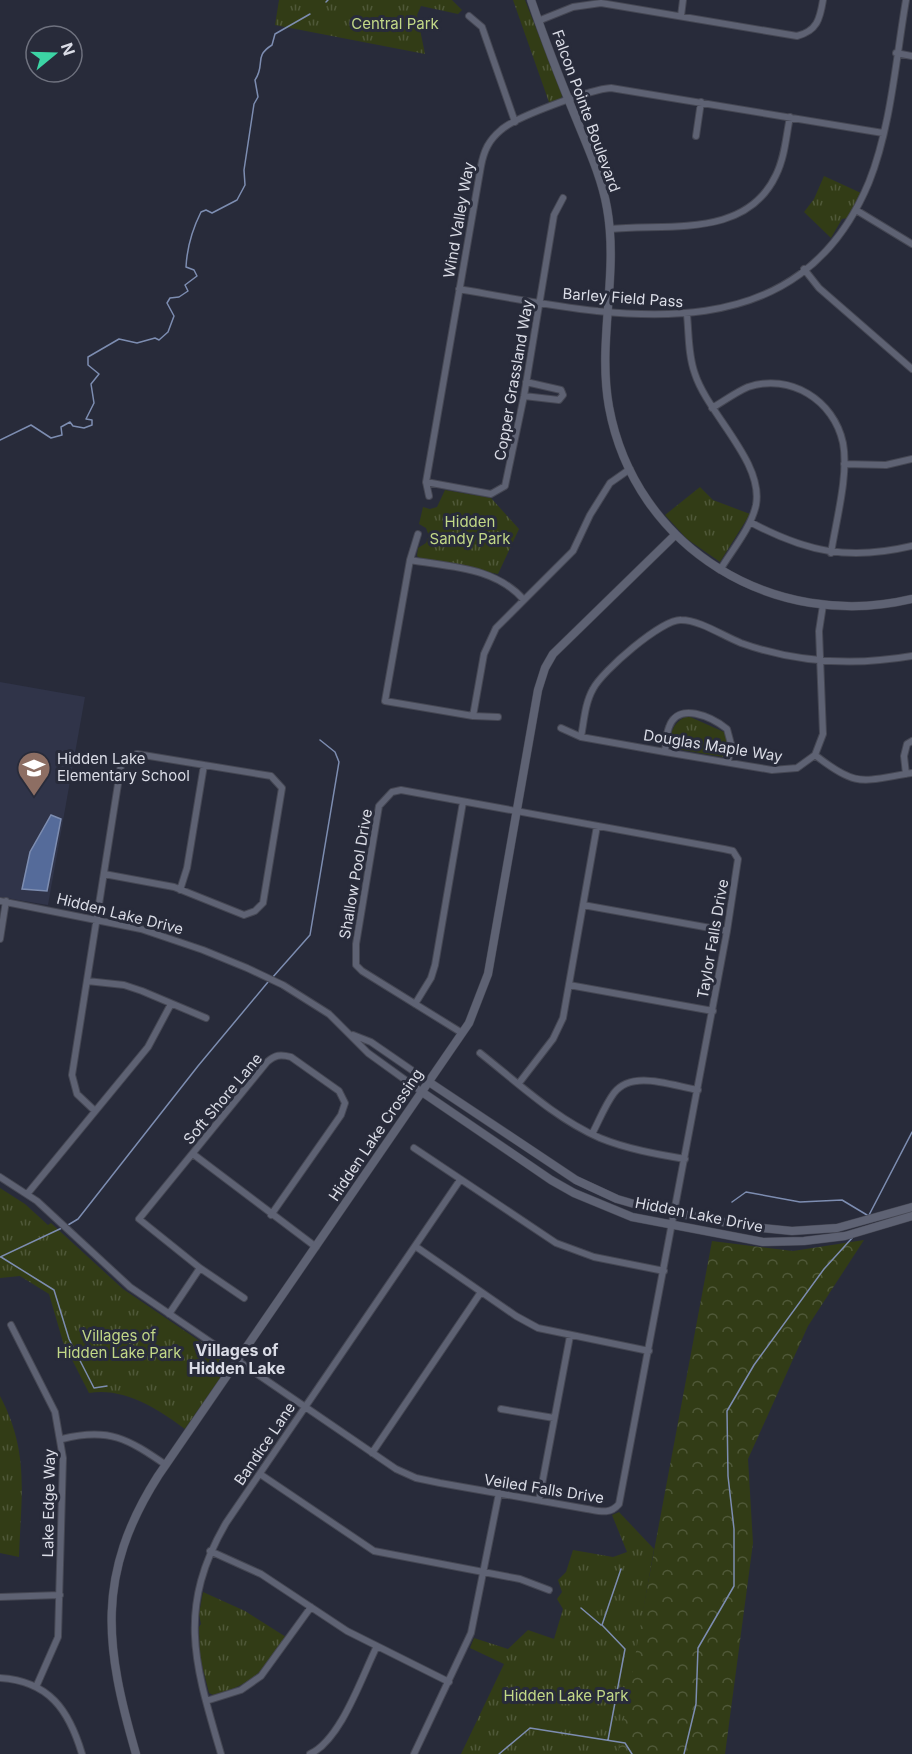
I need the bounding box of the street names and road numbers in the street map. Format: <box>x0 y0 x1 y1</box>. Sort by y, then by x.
street label: Falcon Pointe Boulevard <box>548 27 625 194</box>
street label: Wind Valley Way <box>439 160 478 280</box>
street label: Barley Field Pass <box>562 284 684 311</box>
street label: Copper Grassland Way <box>490 297 537 462</box>
street label: Douglas Maple Way <box>642 725 784 766</box>
street label: Shallow Pool Drive <box>335 807 376 941</box>
street label: Taylor Falls Drive <box>693 878 732 1000</box>
street label: Hidden Lake Drive <box>55 889 185 938</box>
street label: Soft Shore Lane <box>179 1049 266 1148</box>
street label: Hidden Lake Crossing <box>324 1065 427 1205</box>
street label: Hidden Lake Drive <box>633 1193 765 1236</box>
street label: Bandice Lane <box>230 1399 299 1489</box>
street label: Lake Edge Way <box>38 1448 59 1558</box>
street label: Veiled Falls Drive <box>483 1470 605 1507</box>

